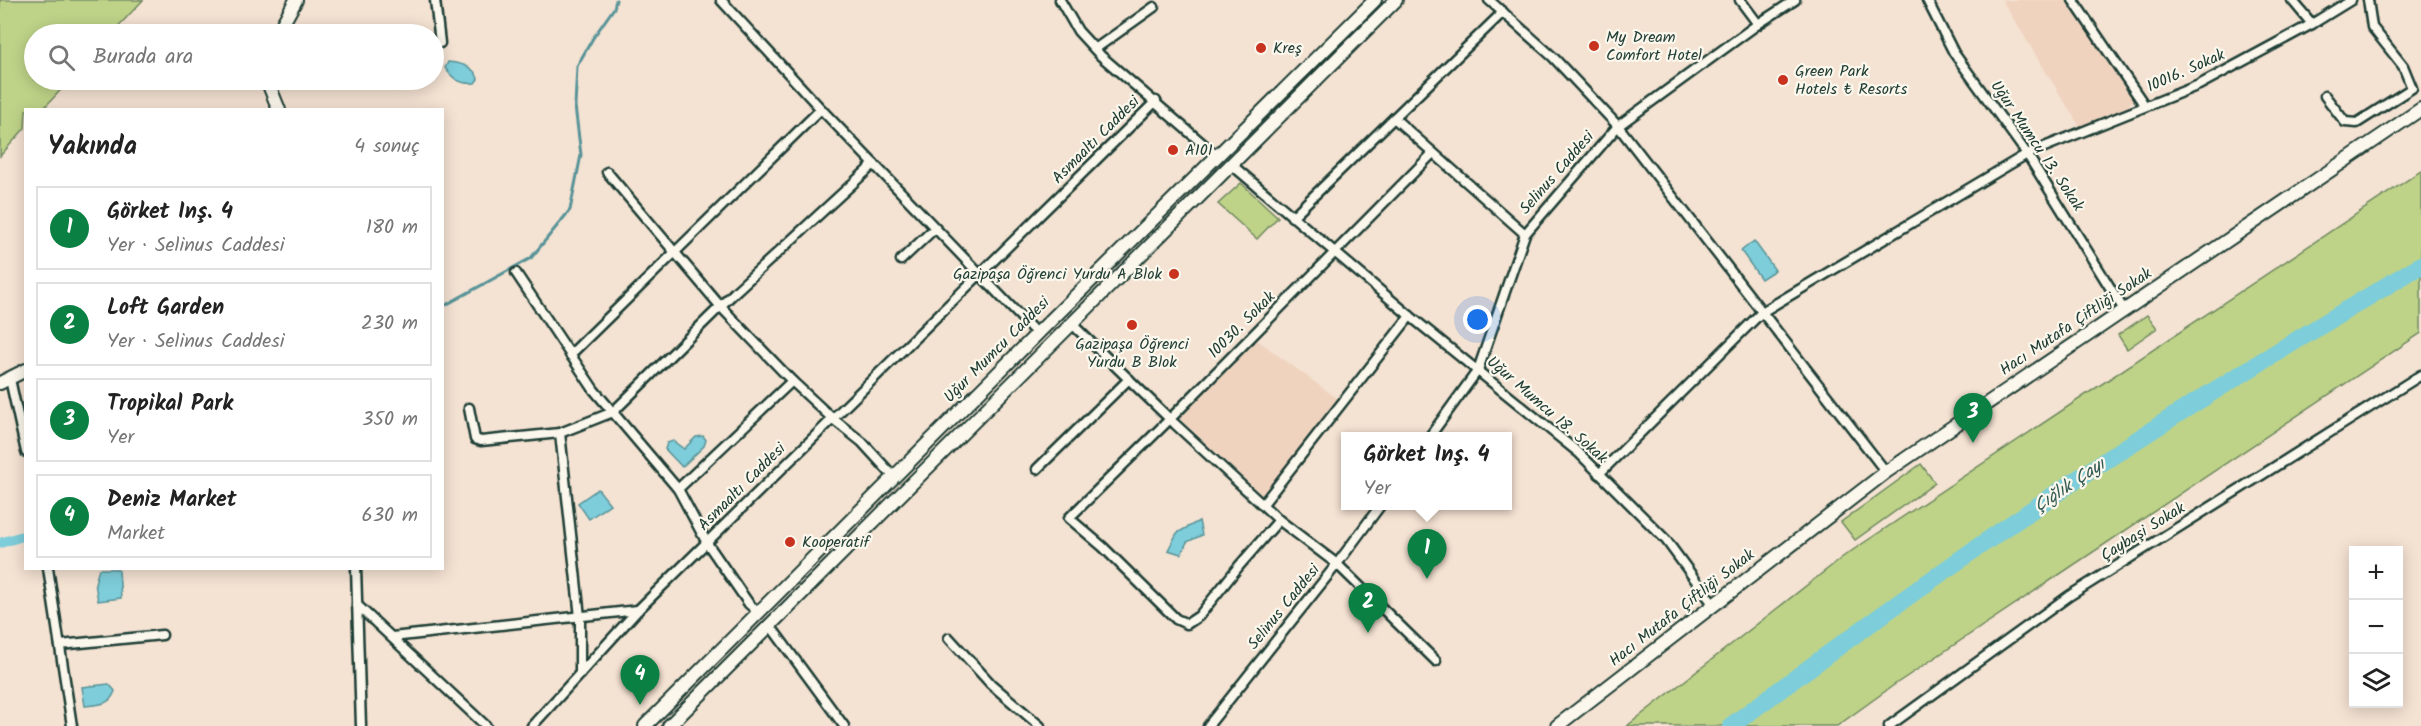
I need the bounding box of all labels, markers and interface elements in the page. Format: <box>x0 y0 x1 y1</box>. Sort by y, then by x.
search box <box>24 24 444 90</box>
place label: My Dream Comfort Hotel <box>1606 25 1702 68</box>
place label: Kreş <box>1273 36 1302 61</box>
marker: My Dream Comfort Hotel <box>1587 39 1601 53</box>
text: Burada ara <box>93 40 193 75</box>
icon: search <box>45 41 78 74</box>
marker: Kreş <box>1254 41 1268 55</box>
street label: 10016. Sokak <box>2143 42 2230 99</box>
place label: Green Park Hotels ₺ Resorts <box>1795 59 1907 102</box>
marker: Green Park Hotels ₺ Resorts <box>1776 73 1790 87</box>
street label: Uğur Mumcu 13. Sokak <box>1984 75 2091 217</box>
street label: Asmaaltı Caddesi <box>1046 89 1147 190</box>
street label: Selinus Caddesi <box>1514 125 1601 220</box>
text: Yakında <box>48 126 137 168</box>
text: 4 sonuç <box>354 131 420 163</box>
place label: A101 <box>1185 138 1213 163</box>
marker: A101 <box>1166 143 1180 157</box>
text: Görket Inş. 4 <box>107 195 233 230</box>
text: 1 <box>66 212 73 244</box>
text: 180 m <box>366 212 418 244</box>
text: Yer · Selinus Caddesi <box>107 230 285 262</box>
street label: Hacı Mutafa Çiftliği Sokak <box>1995 261 2158 382</box>
place label: Gazipaşa Öğrenci Yurdu A Blok <box>953 262 1162 287</box>
marker: Gazipaşa Öğrenci Yurdu A Blok <box>1167 267 1181 281</box>
street label: 10030. Sokak <box>1203 285 1282 364</box>
street label: Uğur Mumcu Caddesi <box>938 290 1057 409</box>
text: Loft Garden <box>107 291 224 326</box>
your location <box>1463 305 1492 334</box>
text: 2 <box>64 308 75 340</box>
text: 230 m <box>361 308 418 340</box>
marker: Gazipaşa Öğrenci Yurdu B Blok <box>1125 318 1139 332</box>
text: Yer · Selinus Caddesi <box>107 326 285 358</box>
place label: Gazipaşa Öğrenci Yurdu B Blok <box>1075 332 1190 375</box>
street label: Uğur Mumcu 18. Sokak <box>1481 350 1614 470</box>
text: Tropikal Park <box>107 387 233 422</box>
pin: 3 <box>1954 394 1992 443</box>
text: 3 <box>64 404 75 436</box>
text: 350 m <box>362 404 418 436</box>
text: Yer <box>107 422 134 454</box>
popup <box>1341 432 1512 510</box>
street label: Asmaaltı Caddesi <box>692 436 793 537</box>
text: Görket Inş. 4 <box>1364 438 1489 473</box>
water label: Çığlık Çayı <box>2028 451 2113 521</box>
text: Yer <box>1364 473 1391 505</box>
text: Deniz Market <box>107 483 237 518</box>
street label: Çaybaşi Sokak <box>2096 496 2191 568</box>
text: 4 <box>64 500 75 532</box>
text: 630 m <box>362 500 418 532</box>
text: Market <box>107 518 165 550</box>
place label: Kooperatif <box>802 530 872 555</box>
pin: 1 <box>1408 530 1446 579</box>
marker: Kooperatif <box>783 535 797 549</box>
street label: Hacı Mutafa Çiftliği Sokak <box>1604 543 1761 673</box>
map controls <box>2349 546 2403 708</box>
button: + <box>2349 546 2403 600</box>
street label: Selinus Caddesi <box>1242 558 1327 655</box>
pin: 2 <box>1348 584 1388 633</box>
button: − <box>2349 600 2403 654</box>
button: layers <box>2349 654 2403 708</box>
pin: 4 <box>620 656 660 705</box>

